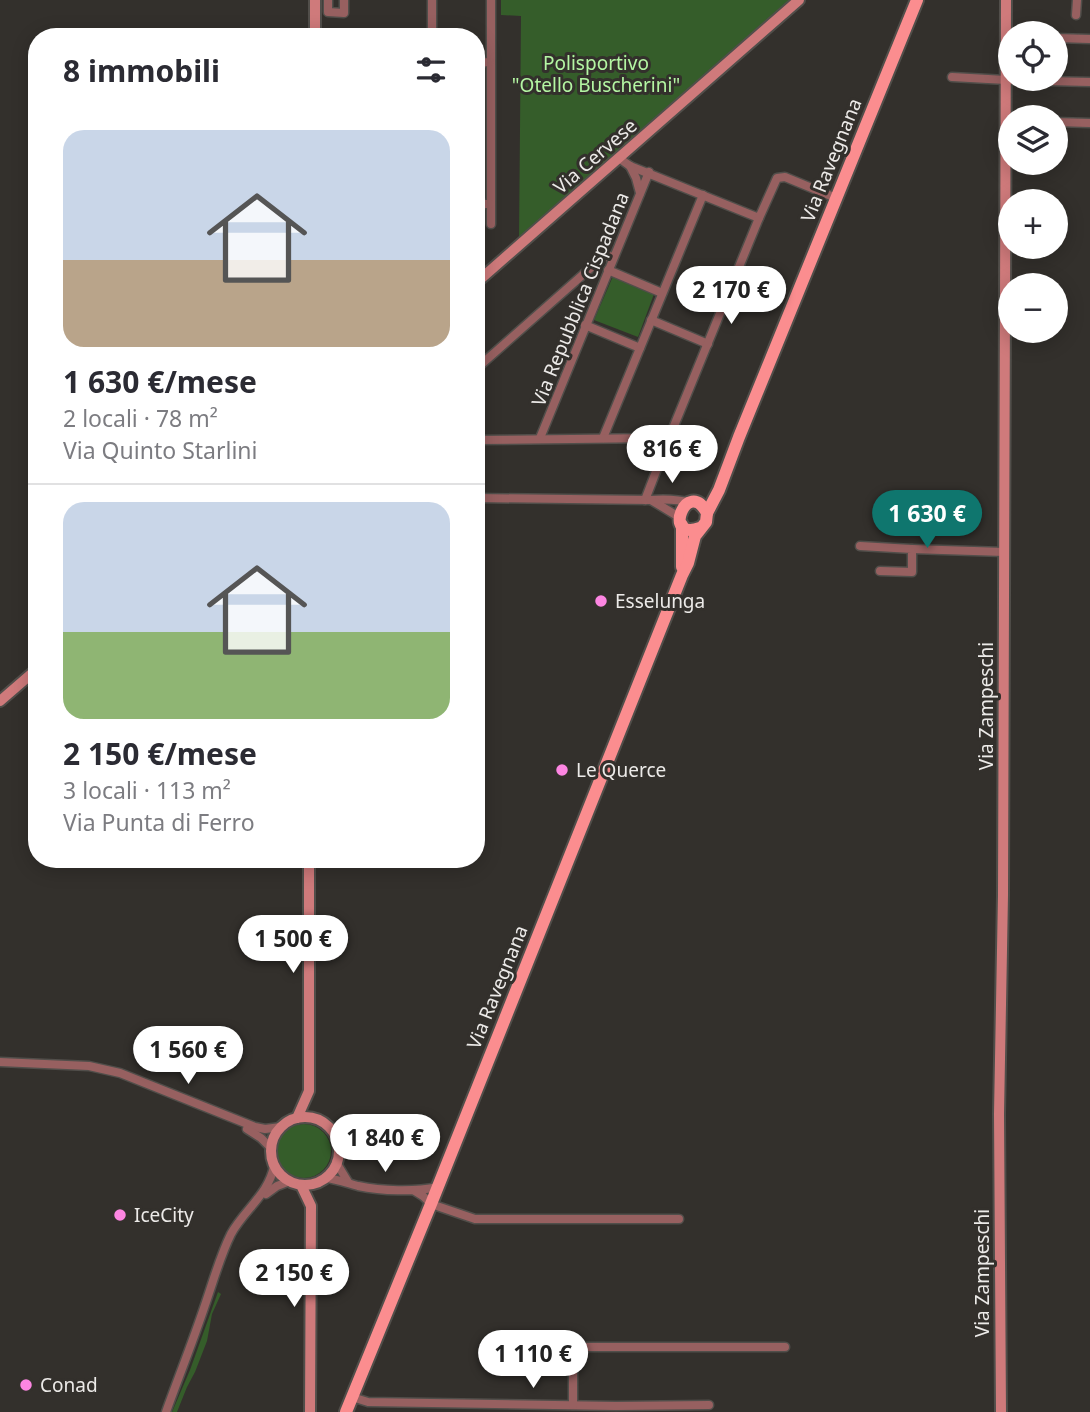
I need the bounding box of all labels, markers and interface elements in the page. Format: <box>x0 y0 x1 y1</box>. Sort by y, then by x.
map controls <box>998 21 1068 343</box>
button: locate <box>998 21 1068 91</box>
text: 8 immobili <box>63 50 220 91</box>
park label: Polisportivo "Otello Buscherini" <box>512 50 680 98</box>
icon: filters <box>412 51 450 89</box>
street label: Via Ravegnana <box>794 94 868 226</box>
button: layers <box>998 105 1068 175</box>
street label: Via Cervese <box>548 113 642 199</box>
icon: home <box>194 175 320 301</box>
street label: Via Repubblica Cispadana <box>525 188 635 410</box>
button: + <box>998 189 1068 259</box>
pin: 2 170 € <box>666 266 796 326</box>
text: 2 170 € <box>692 273 770 305</box>
button: − <box>998 273 1068 343</box>
text: 1 630 €/mese <box>63 361 257 402</box>
text: 2 locali · 78 m² <box>63 402 218 434</box>
pin: 816 € <box>623 426 721 485</box>
text: 816 € <box>643 432 701 464</box>
text: Via Quinto Starlini <box>63 434 258 466</box>
pin: 1 630 € <box>862 490 992 550</box>
text: 1 630 € <box>888 497 966 529</box>
icon: home <box>194 547 320 673</box>
place label: Esselunga <box>615 588 705 614</box>
marker: Esselunga <box>593 593 609 609</box>
street label: Via Zampeschi <box>973 642 999 770</box>
text: 2 150 €/mese <box>63 733 257 774</box>
place label: Le Querce <box>576 757 666 783</box>
marker: Le Querce <box>554 762 570 778</box>
text: 3 locali · 113 m² <box>63 774 231 806</box>
text: Via Punta di Ferro <box>63 806 255 838</box>
pin: 1 500 € <box>228 916 358 975</box>
street label: Via Ravegnana <box>460 921 534 1053</box>
text: 1 500 € <box>254 922 332 954</box>
pin: 1 560 € <box>123 1026 253 1086</box>
text: 1 560 € <box>149 1033 227 1065</box>
pin: 1 840 € <box>320 1114 450 1174</box>
text: 1 840 € <box>346 1121 424 1153</box>
place label: IceCity <box>134 1202 194 1228</box>
marker: IceCity <box>112 1207 128 1223</box>
street label: Via Zampeschi <box>969 1209 995 1337</box>
pin: 2 150 € <box>229 1250 359 1309</box>
text: 2 150 € <box>255 1256 333 1288</box>
pin: 1 110 € <box>468 1330 598 1390</box>
text: 1 110 € <box>494 1337 572 1369</box>
place label: Conad <box>40 1372 98 1398</box>
marker: Conad <box>18 1377 34 1393</box>

